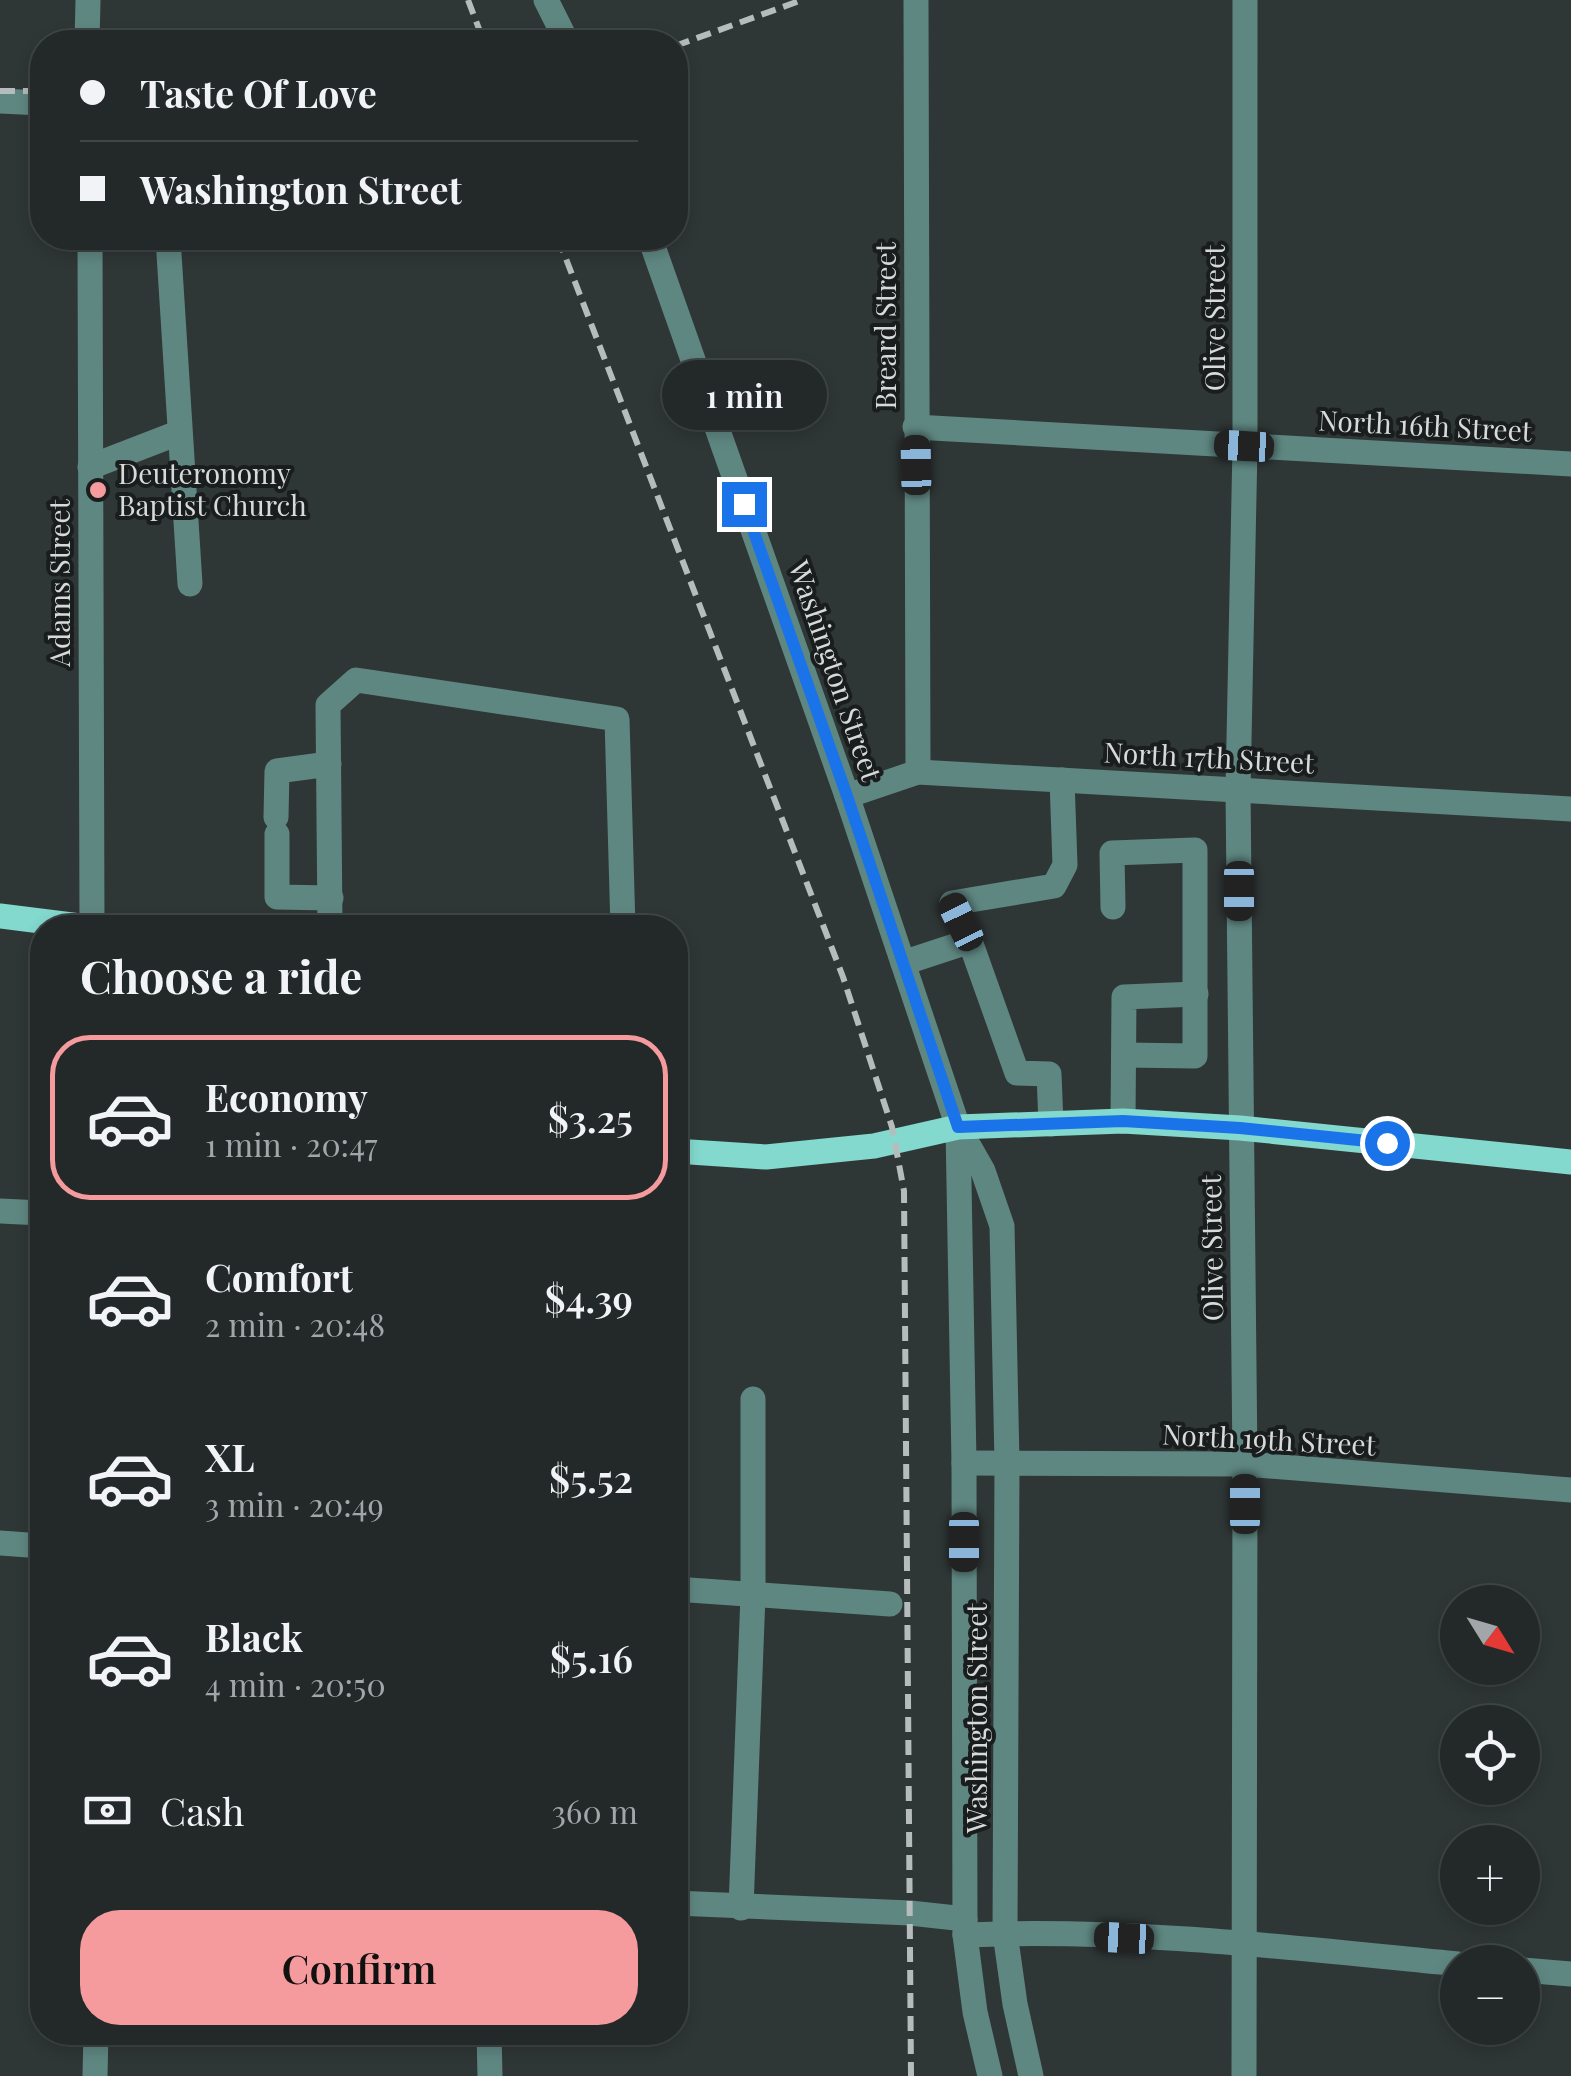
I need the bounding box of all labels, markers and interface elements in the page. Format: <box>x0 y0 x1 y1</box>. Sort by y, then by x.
text: Taste Of Love <box>140 67 377 118</box>
text: Washington Street <box>140 163 462 214</box>
street label: Breard Street <box>866 241 903 410</box>
street label: Olive Street <box>1195 244 1232 391</box>
callout: 1 min <box>662 359 826 429</box>
text: 1 min <box>706 373 783 416</box>
street label: North 16th Street <box>1317 400 1534 449</box>
car <box>1213 429 1275 463</box>
car <box>900 435 932 495</box>
place label: Deuteronomy Baptist Church <box>118 454 307 523</box>
marker: Deuteronomy Baptist Church <box>87 479 109 501</box>
route end <box>722 482 767 527</box>
street label: Adams Street <box>40 498 77 668</box>
street label: Washington Street <box>781 555 892 786</box>
street label: North 17th Street <box>1103 733 1316 781</box>
car <box>1224 861 1254 921</box>
car <box>934 888 988 956</box>
text: Choose a ride <box>80 945 362 1005</box>
text: Economy <box>205 1071 368 1122</box>
icon: car <box>85 1073 175 1163</box>
text: $3.25 <box>548 1092 633 1143</box>
route start <box>1365 1121 1410 1166</box>
text: 1 min · 20:47 <box>205 1122 378 1165</box>
street label: Olive Street <box>1191 1173 1230 1322</box>
text: Comfort <box>205 1251 353 1302</box>
icon: car <box>85 1253 175 1343</box>
text: $4.39 <box>545 1272 633 1323</box>
text: 2 min · 20:48 <box>205 1302 385 1345</box>
street label: North 19th Street <box>1161 1414 1378 1463</box>
text: XL <box>205 1431 254 1482</box>
icon: car <box>85 1433 175 1523</box>
text: $5.52 <box>549 1452 633 1503</box>
car <box>1230 1474 1260 1534</box>
text: 3 min · 20:49 <box>205 1482 384 1525</box>
car <box>949 1512 979 1572</box>
north arrow <box>1440 1585 1540 1685</box>
map controls <box>1440 1585 1540 2045</box>
street label: Washington Street <box>957 1602 994 1834</box>
text: Black <box>205 1611 303 1662</box>
icon: car <box>85 1613 175 1703</box>
text: $5.16 <box>550 1632 633 1683</box>
text: 4 min · 20:50 <box>205 1662 386 1705</box>
button: locate <box>1440 1705 1540 1805</box>
icon: cash <box>80 1783 135 1838</box>
text: Cash <box>160 1785 244 1836</box>
text: 360 m <box>551 1789 638 1832</box>
button: + <box>1440 1825 1540 1925</box>
button: Confirm <box>80 1910 638 2025</box>
car <box>1093 1921 1155 1955</box>
button: − <box>1440 1945 1540 2045</box>

